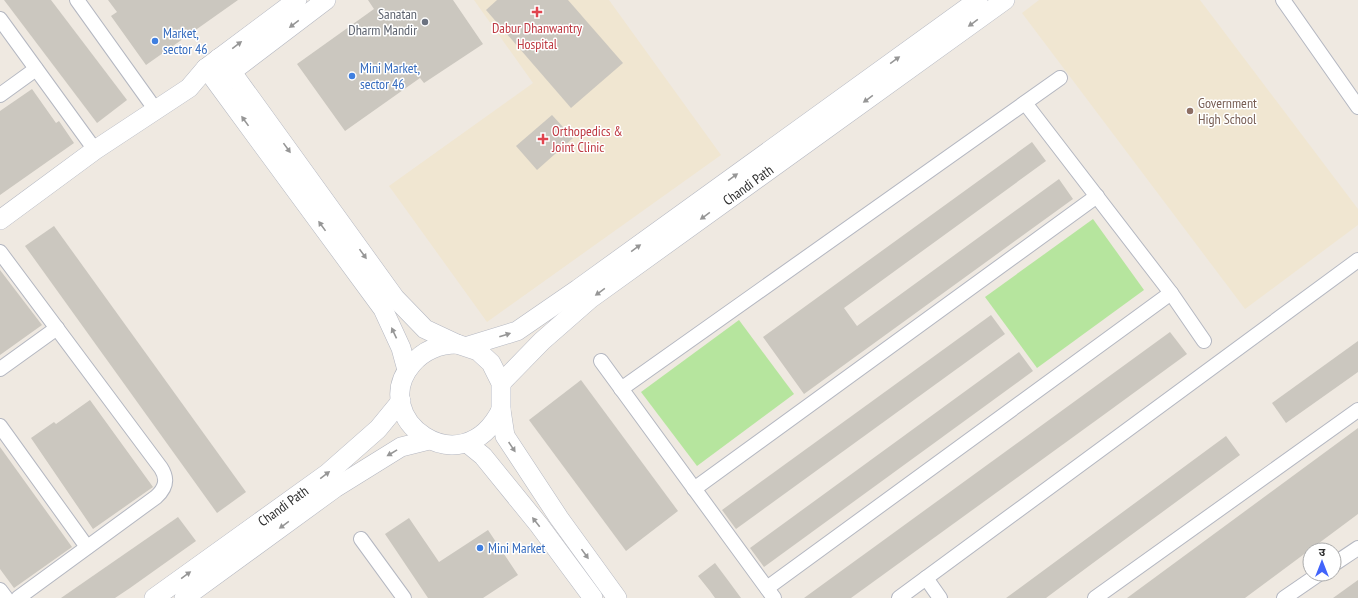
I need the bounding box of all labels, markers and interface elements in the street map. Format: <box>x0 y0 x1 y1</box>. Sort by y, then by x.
place label: Sanatan Dharm Mandir <box>348 5 417 39</box>
marker: Dabur Dhanwantry Hospital <box>531 6 543 18</box>
marker: Sanatan Dharm Mandir <box>420 17 430 27</box>
one-way arrow <box>289 19 300 28</box>
place label: Dabur Dhanwantry Hospital <box>492 19 583 53</box>
one-way arrow <box>968 19 978 27</box>
place label: Market, sector 46 <box>163 24 208 58</box>
marker: Market, sector 46 <box>150 36 160 46</box>
one-way arrow <box>232 41 242 49</box>
one-way arrow <box>890 56 901 64</box>
place label: Mini Market, sector 46 <box>360 59 420 93</box>
marker: Mini Market, sector 46 <box>347 71 357 81</box>
place label: Government High School <box>1198 94 1257 128</box>
one-way arrow <box>862 95 873 103</box>
marker: Government High School <box>1185 106 1195 116</box>
one-way arrow <box>240 116 249 127</box>
place label: Orthopedics & Joint Clinic <box>551 122 623 156</box>
marker: Orthopedics & Joint Clinic <box>537 133 549 145</box>
one-way arrow <box>283 143 291 154</box>
street label: Chandi Path <box>719 161 777 209</box>
one-way arrow <box>728 173 739 181</box>
one-way arrow <box>700 212 711 220</box>
one-way arrow <box>318 221 326 231</box>
one-way arrow <box>631 244 641 252</box>
one-way arrow <box>359 248 367 259</box>
one-way arrow <box>595 288 605 296</box>
one-way arrow <box>391 328 397 339</box>
one-way arrow <box>499 331 511 337</box>
one-way arrow <box>508 442 516 452</box>
one-way arrow <box>386 449 398 456</box>
one-way arrow <box>320 471 331 479</box>
street label: Chandi Path <box>254 482 312 530</box>
one-way arrow <box>532 516 541 527</box>
one-way arrow <box>279 520 290 529</box>
place label: Mini Market <box>488 539 546 557</box>
north arrow <box>1302 542 1342 582</box>
marker: Mini Market <box>475 543 485 553</box>
text: उ <box>1319 545 1326 559</box>
one-way arrow <box>581 549 589 559</box>
one-way arrow <box>180 571 191 579</box>

